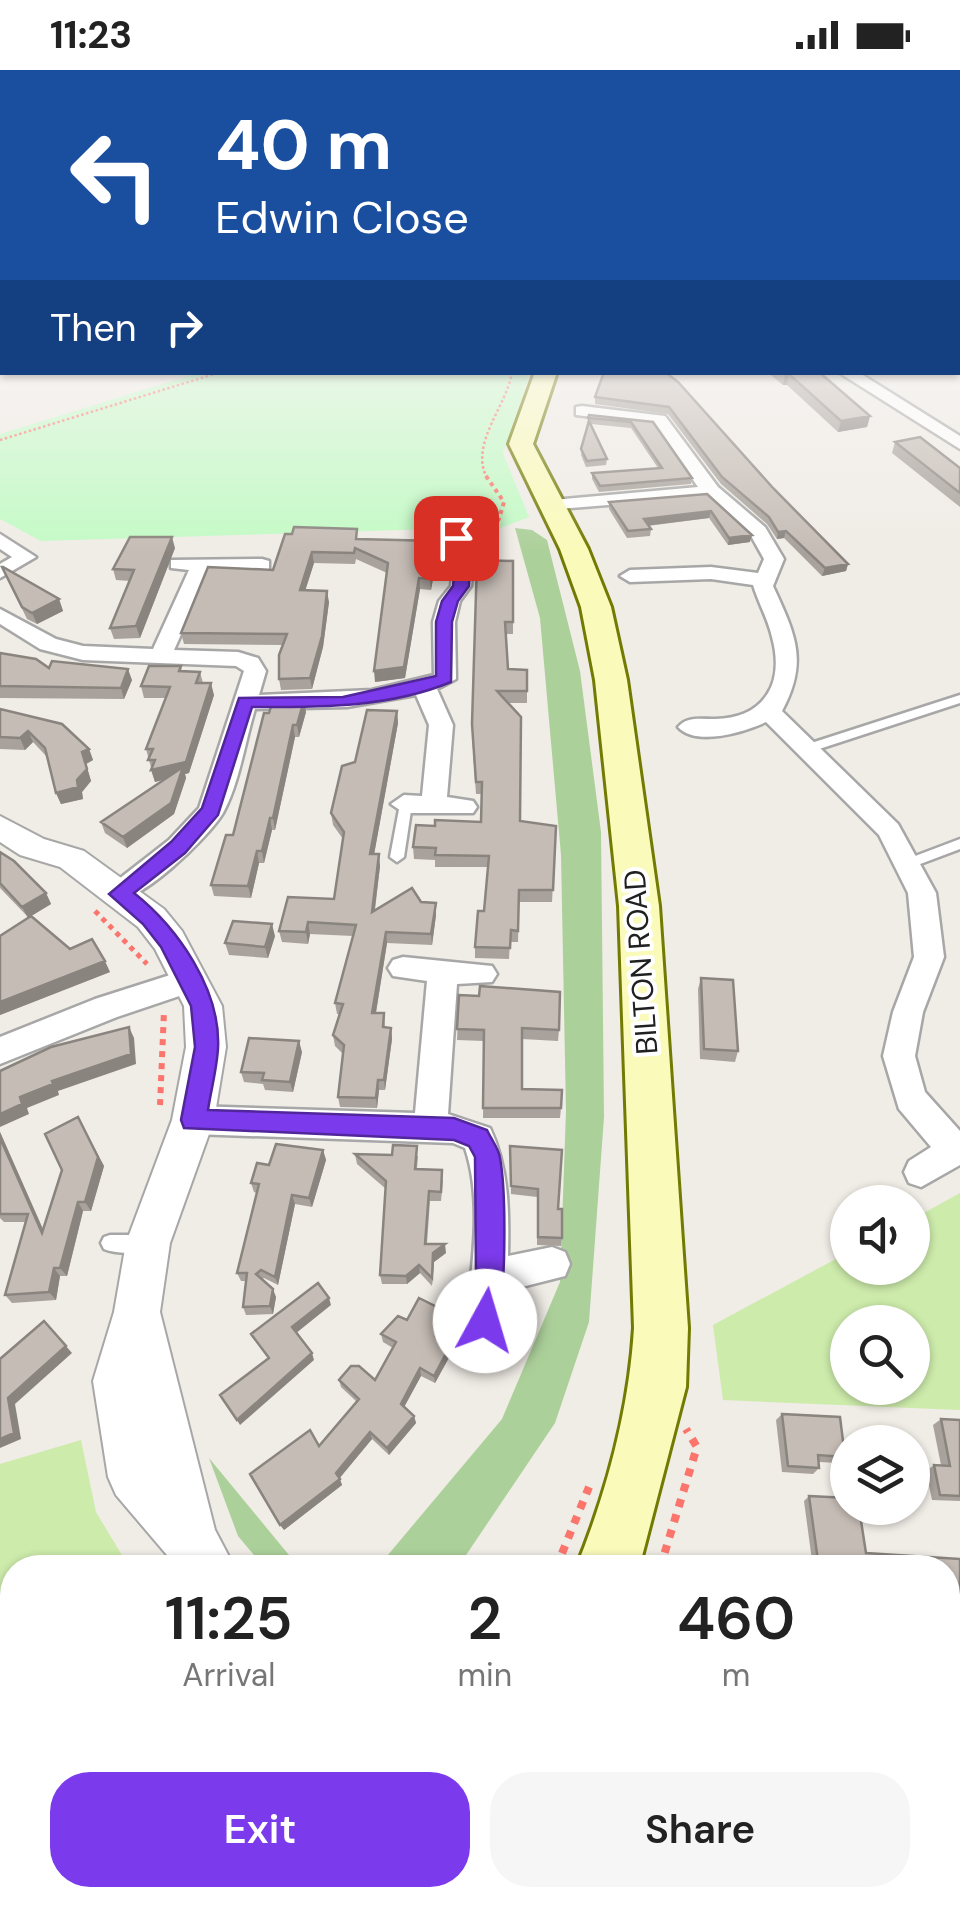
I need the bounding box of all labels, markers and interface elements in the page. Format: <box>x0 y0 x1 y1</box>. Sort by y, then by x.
text: 11:23 <box>50 10 132 60</box>
text: 40 m <box>215 100 392 191</box>
icon: left <box>50 110 180 240</box>
text: Edwin Close <box>215 188 469 247</box>
icon: right <box>157 300 212 355</box>
text: Then <box>50 303 137 353</box>
pin <box>414 496 499 581</box>
icon: arrive <box>429 511 484 566</box>
street label: BILTON ROAD <box>615 868 666 1056</box>
map controls <box>830 1185 930 1525</box>
button: sound <box>830 1185 930 1285</box>
position arrow <box>433 1269 537 1373</box>
button: search <box>830 1305 930 1405</box>
button: layers <box>830 1425 930 1525</box>
text: 11:25 <box>165 1579 293 1658</box>
text: 2 <box>468 1579 502 1658</box>
text: 460 <box>677 1579 795 1658</box>
text: Arrival <box>182 1654 275 1696</box>
text: min <box>458 1654 512 1696</box>
text: m <box>722 1654 750 1696</box>
button: Exit <box>50 1772 470 1887</box>
button: Share <box>490 1772 910 1887</box>

